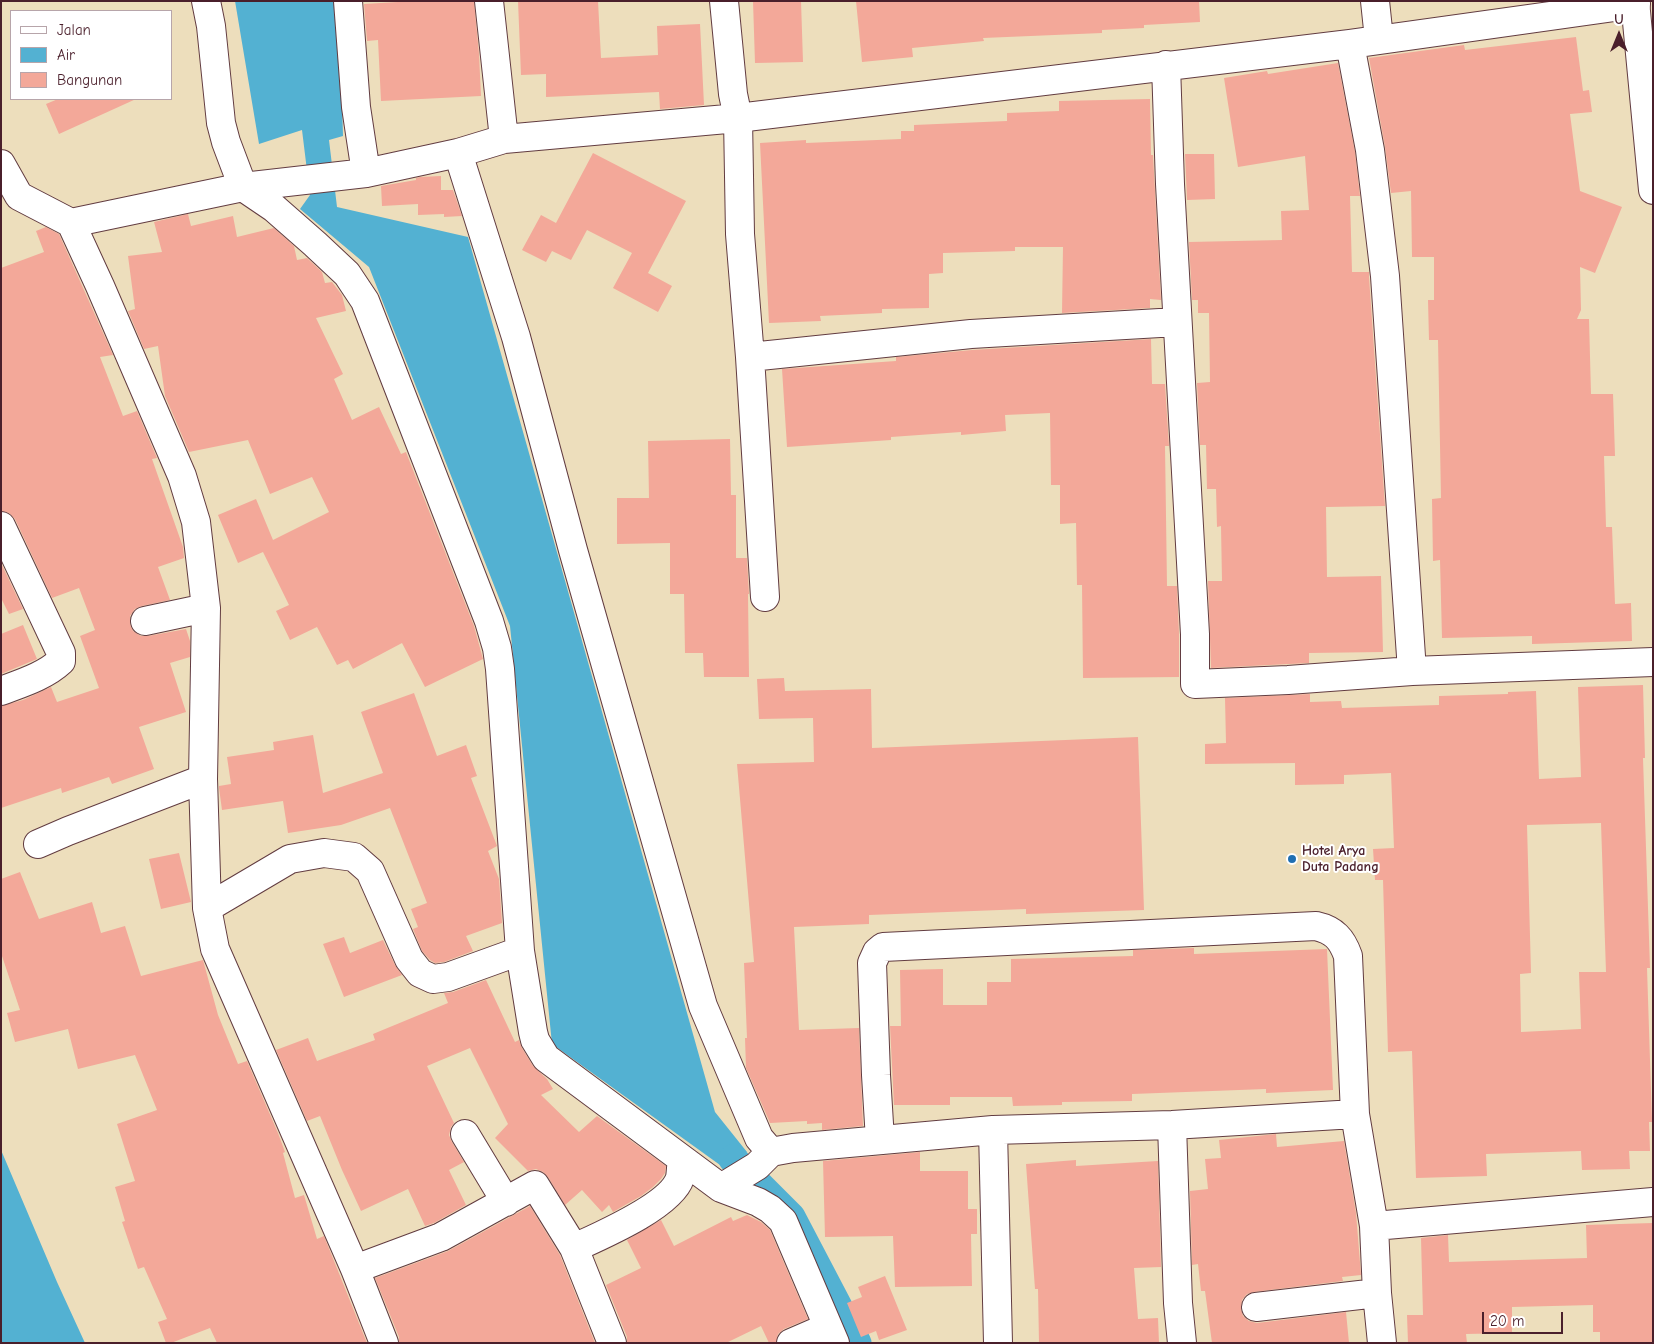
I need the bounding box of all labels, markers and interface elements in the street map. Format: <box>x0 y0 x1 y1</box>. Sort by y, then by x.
legend <box>10 10 172 100</box>
north arrow <box>1594 10 1644 60</box>
text: U <box>1614 11 1624 28</box>
text: Jalan <box>57 21 91 39</box>
text: Air <box>57 46 75 64</box>
text: Bangunan <box>57 71 122 89</box>
place label: Hotel Arya Duta Padang <box>1302 843 1379 876</box>
marker: Hotel Arya Duta Padang <box>1286 853 1298 865</box>
scale bar <box>1484 1302 1565 1334</box>
text: 20 m <box>1490 1312 1524 1330</box>

